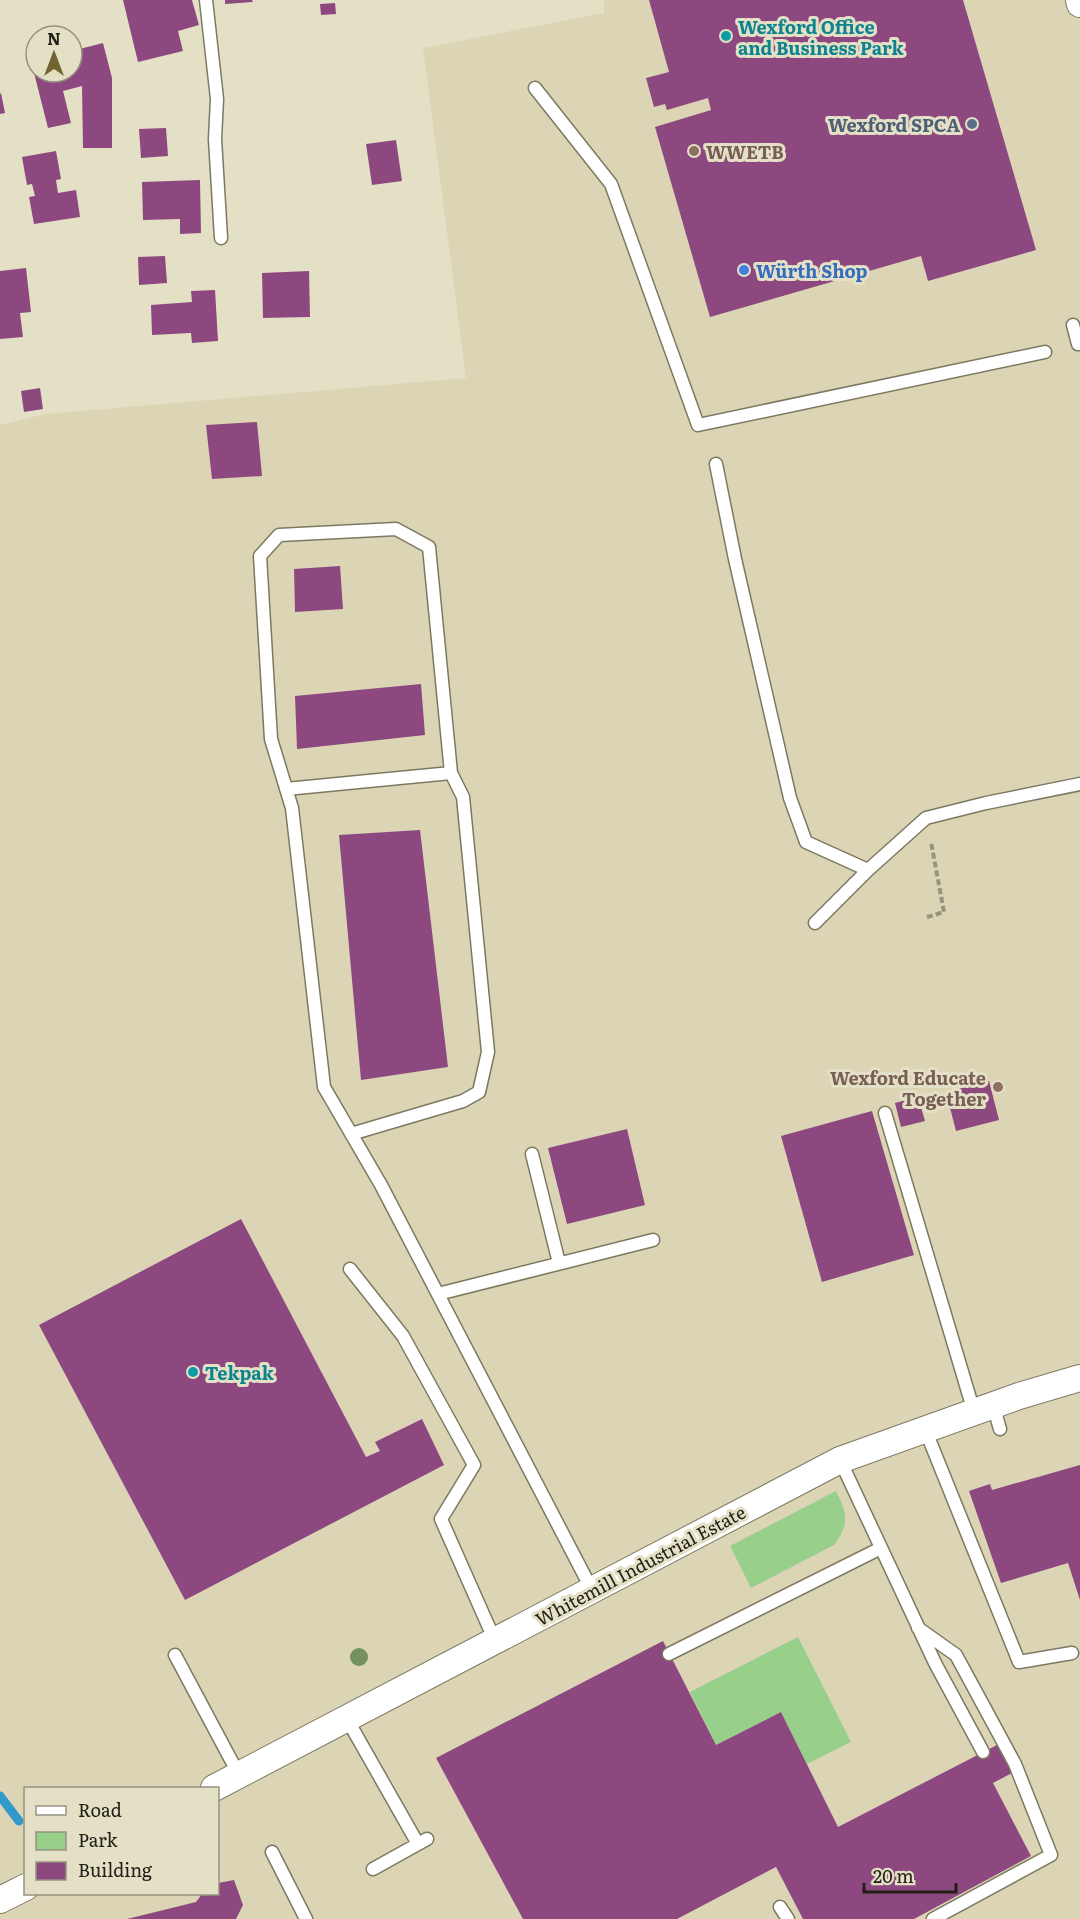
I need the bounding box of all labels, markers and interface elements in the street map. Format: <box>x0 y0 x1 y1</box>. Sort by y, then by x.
place label: Wexford Office and Business Park <box>738 13 904 61</box>
north arrow <box>24 24 84 84</box>
text: N <box>47 26 61 50</box>
marker: Wexford Office and Business Park <box>719 29 733 43</box>
place label: Wexford SPCA <box>828 111 960 138</box>
marker: Wexford SPCA <box>965 117 979 131</box>
place label: WWETB <box>706 138 784 165</box>
marker: WWETB <box>687 144 701 158</box>
place label: Würth Shop <box>756 257 868 284</box>
marker: Würth Shop <box>737 263 751 277</box>
place label: Wexford Educate Together <box>830 1064 986 1112</box>
marker: Wexford Educate Together <box>991 1080 1005 1094</box>
place label: Tekpak <box>205 1359 275 1386</box>
marker: Tekpak <box>186 1365 200 1379</box>
street label: Whitemill Industrial Estate <box>530 1498 750 1632</box>
legend <box>24 1787 219 1895</box>
text: Road <box>78 1796 122 1823</box>
text: Park <box>78 1826 119 1853</box>
text: Building <box>78 1856 153 1883</box>
scale bar <box>864 1856 956 1894</box>
text: 20 m <box>873 1862 914 1889</box>

